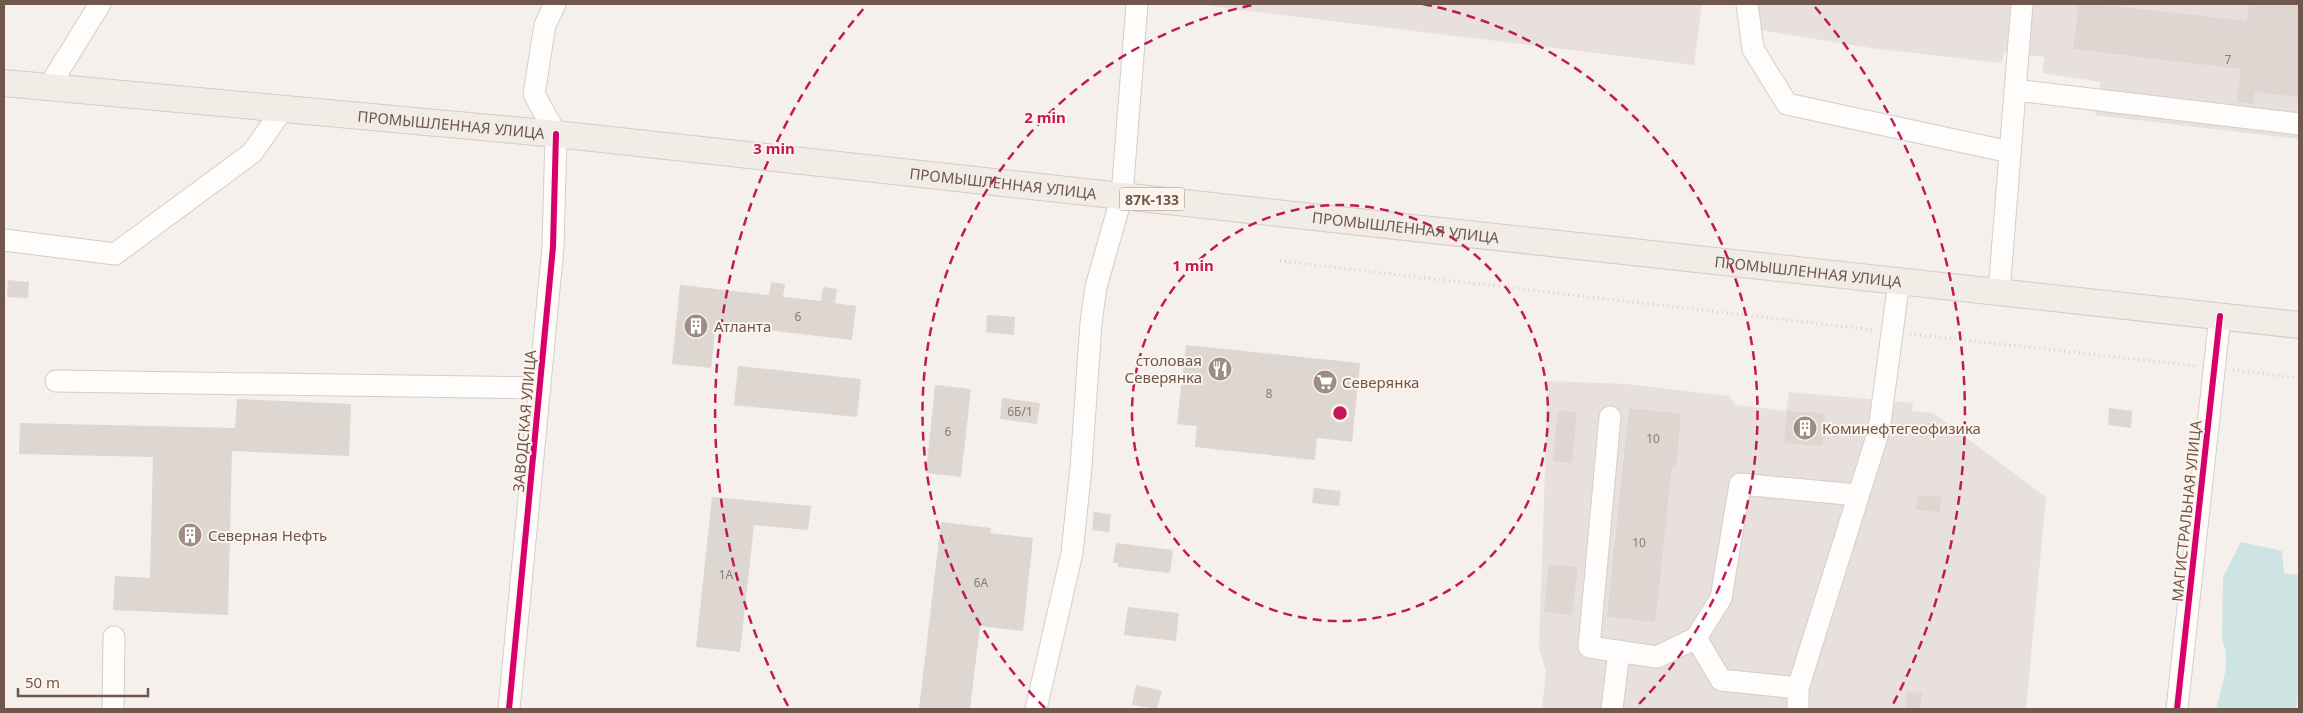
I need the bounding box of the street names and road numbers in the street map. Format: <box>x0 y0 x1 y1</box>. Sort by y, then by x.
street label: ПРОМЫШЛЕННАЯ УЛИЦА <box>357 106 546 143</box>
street label: ПРОМЫШЛЕННАЯ УЛИЦА <box>908 163 1098 203</box>
road number: 87К-133 <box>1120 188 1184 210</box>
street label: ПРОМЫШЛЕННАЯ УЛИЦА <box>1311 207 1501 247</box>
street label: ПРОМЫШЛЕННАЯ УЛИЦА <box>1714 251 1903 291</box>
street label: ЗАВОДСКАЯ УЛИЦА <box>508 349 540 493</box>
street label: МАГИСТРАЛЬНАЯ УЛИЦА <box>2167 419 2206 603</box>

